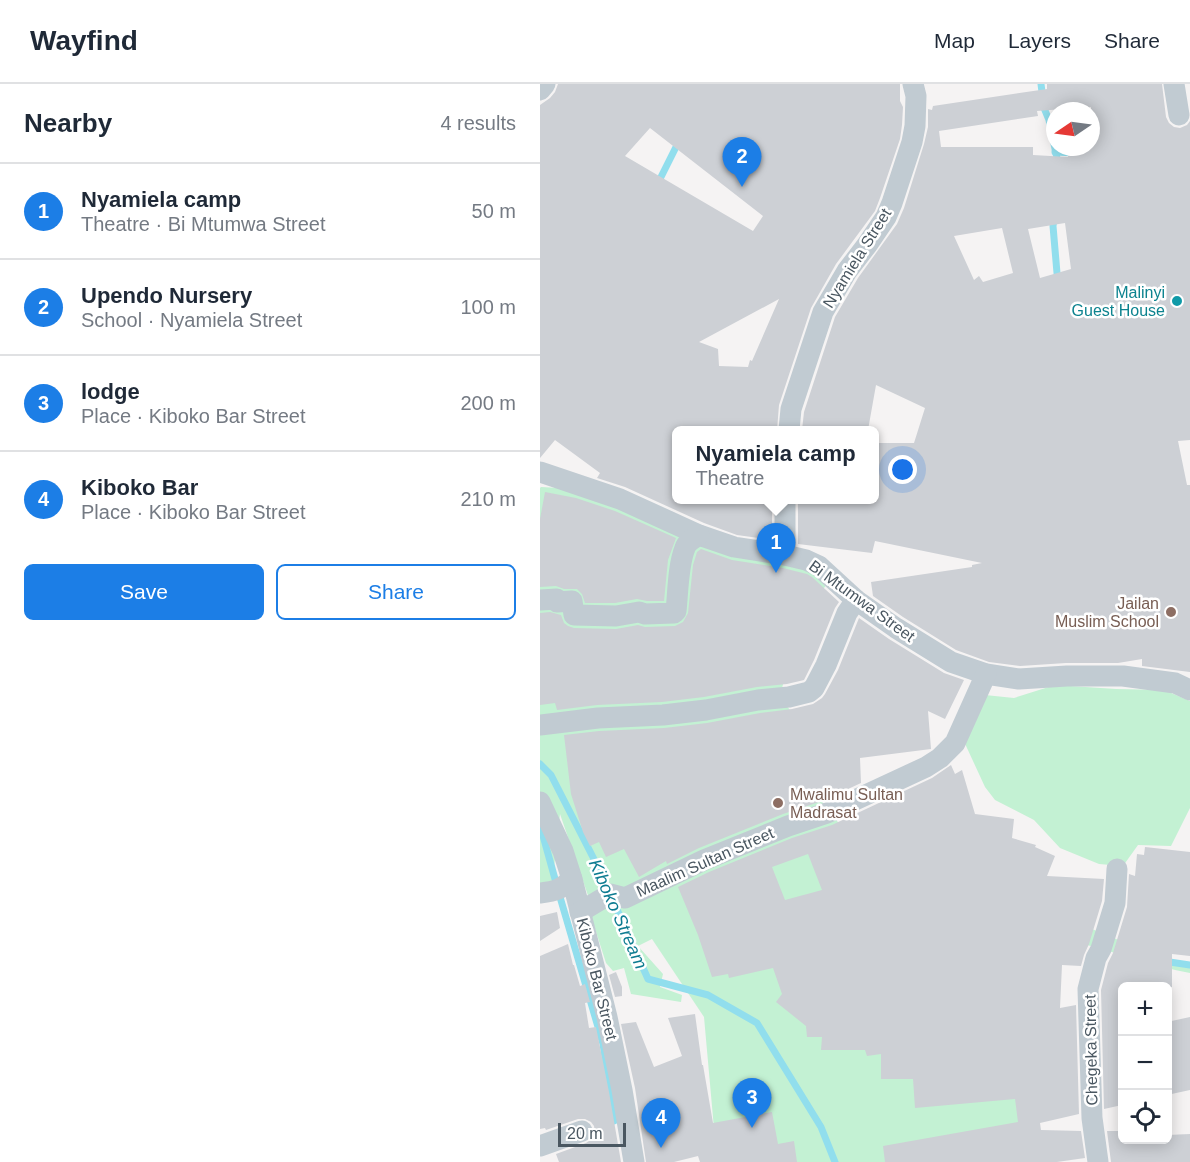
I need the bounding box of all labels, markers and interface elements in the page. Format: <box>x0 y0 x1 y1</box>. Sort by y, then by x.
text: Wayfind <box>30 25 138 56</box>
text: Map <box>934 29 975 52</box>
text: Layers <box>1008 29 1071 52</box>
text: Share <box>1104 29 1160 52</box>
north arrow <box>1046 102 1100 156</box>
text: Nearby <box>24 108 112 138</box>
text: 4 results <box>440 112 516 134</box>
pin: 2 <box>722 138 762 187</box>
text: Nyamiela camp <box>81 187 241 212</box>
text: 1 <box>38 200 49 222</box>
text: 50 m <box>472 200 516 222</box>
street label: Nyamiela Street <box>820 205 895 311</box>
text: Theatre · Bi Mtumwa Street <box>81 213 326 235</box>
text: Upendo Nursery <box>81 283 252 308</box>
place label: Malinyi Guest House <box>1072 284 1165 319</box>
marker: Malinyi Guest House <box>1170 294 1184 308</box>
text: 2 <box>38 296 49 318</box>
text: 100 m <box>460 296 516 318</box>
text: School · Nyamiela Street <box>81 309 302 331</box>
text: lodge <box>81 379 140 404</box>
text: 3 <box>38 392 49 414</box>
text: 200 m <box>460 392 516 414</box>
text: Place · Kiboko Bar Street <box>81 405 306 427</box>
popup <box>672 426 879 504</box>
text: Nyamiela camp <box>695 441 856 466</box>
your location <box>888 455 917 484</box>
text: Theatre <box>695 467 764 489</box>
text: Kiboko Bar <box>81 475 198 500</box>
text: 4 <box>38 488 49 510</box>
text: 210 m <box>460 488 516 510</box>
text: Place · Kiboko Bar Street <box>81 501 306 523</box>
pin: 1 <box>756 524 796 573</box>
street label: Bi Mtumwa Street <box>806 557 919 645</box>
button: Save <box>24 564 264 620</box>
button: Share <box>276 564 516 620</box>
place label: Jailan Muslim School <box>1055 595 1159 630</box>
marker: Jailan Muslim School <box>1164 605 1178 619</box>
place label: Mwalimu Sultan Madrasat <box>790 786 903 821</box>
marker: Mwalimu Sultan Madrasat <box>771 796 785 810</box>
street label: Maalim Sultan Street <box>634 824 777 900</box>
water label: Kiboko Stream <box>585 856 651 972</box>
street label: Kiboko Bar Street <box>574 916 621 1042</box>
map controls <box>1118 982 1172 1144</box>
button: + <box>1118 982 1172 1036</box>
street label: Chegeka Street <box>1082 994 1100 1106</box>
button: − <box>1118 1036 1172 1090</box>
pin: 3 <box>732 1078 772 1128</box>
button: locate <box>1118 1090 1172 1144</box>
pin: 4 <box>642 1098 680 1148</box>
scale bar <box>558 1120 626 1148</box>
text: 20 m <box>567 1125 603 1142</box>

